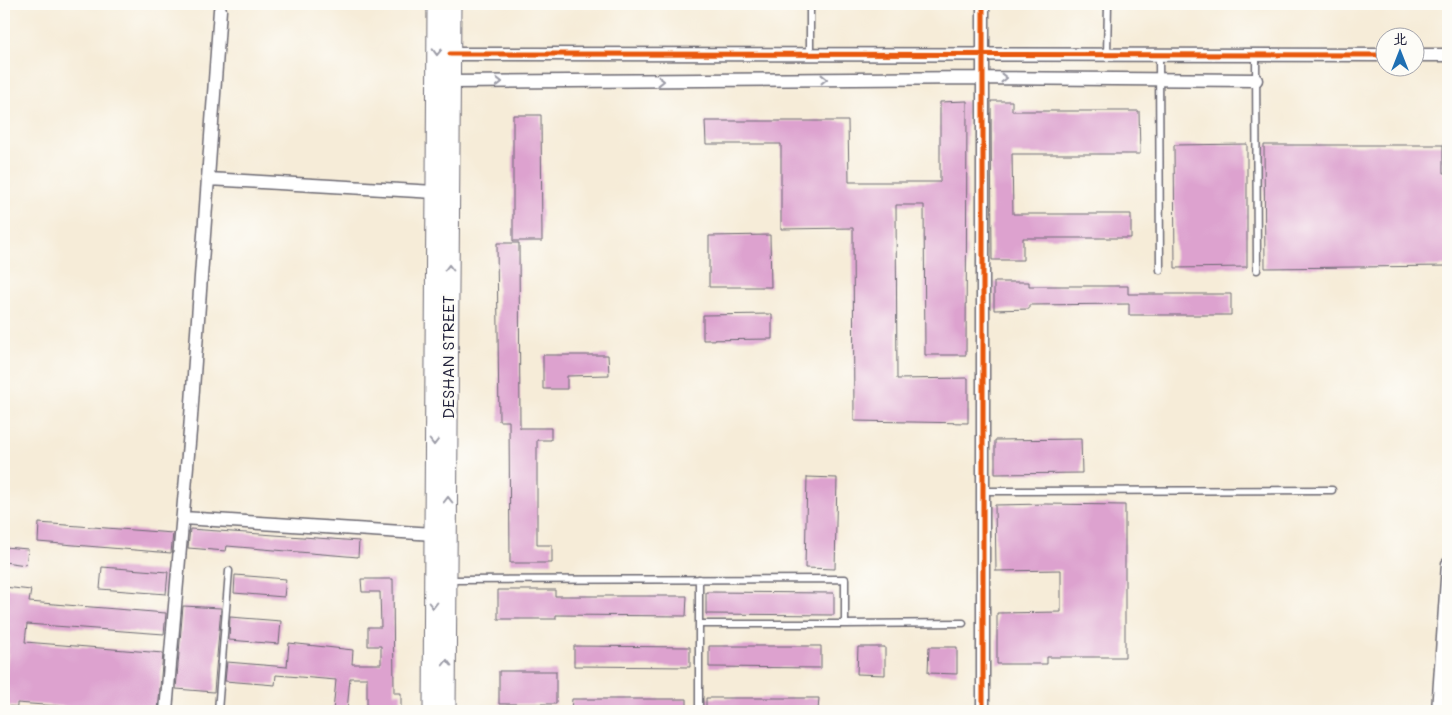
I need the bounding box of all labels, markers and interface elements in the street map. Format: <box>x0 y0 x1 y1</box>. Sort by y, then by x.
north arrow <box>1374 28 1424 78</box>
text: 北 <box>1393 29 1407 48</box>
one-way arrow <box>432 49 442 57</box>
one-way arrow <box>1000 73 1008 83</box>
one-way arrow <box>820 74 828 84</box>
one-way arrow <box>658 76 666 86</box>
one-way arrow <box>496 77 503 87</box>
one-way arrow <box>444 263 454 271</box>
street label: DESHAN STREET <box>437 295 458 419</box>
one-way arrow <box>429 439 439 447</box>
one-way arrow <box>442 496 453 504</box>
one-way arrow <box>428 602 438 609</box>
one-way arrow <box>442 658 452 666</box>

